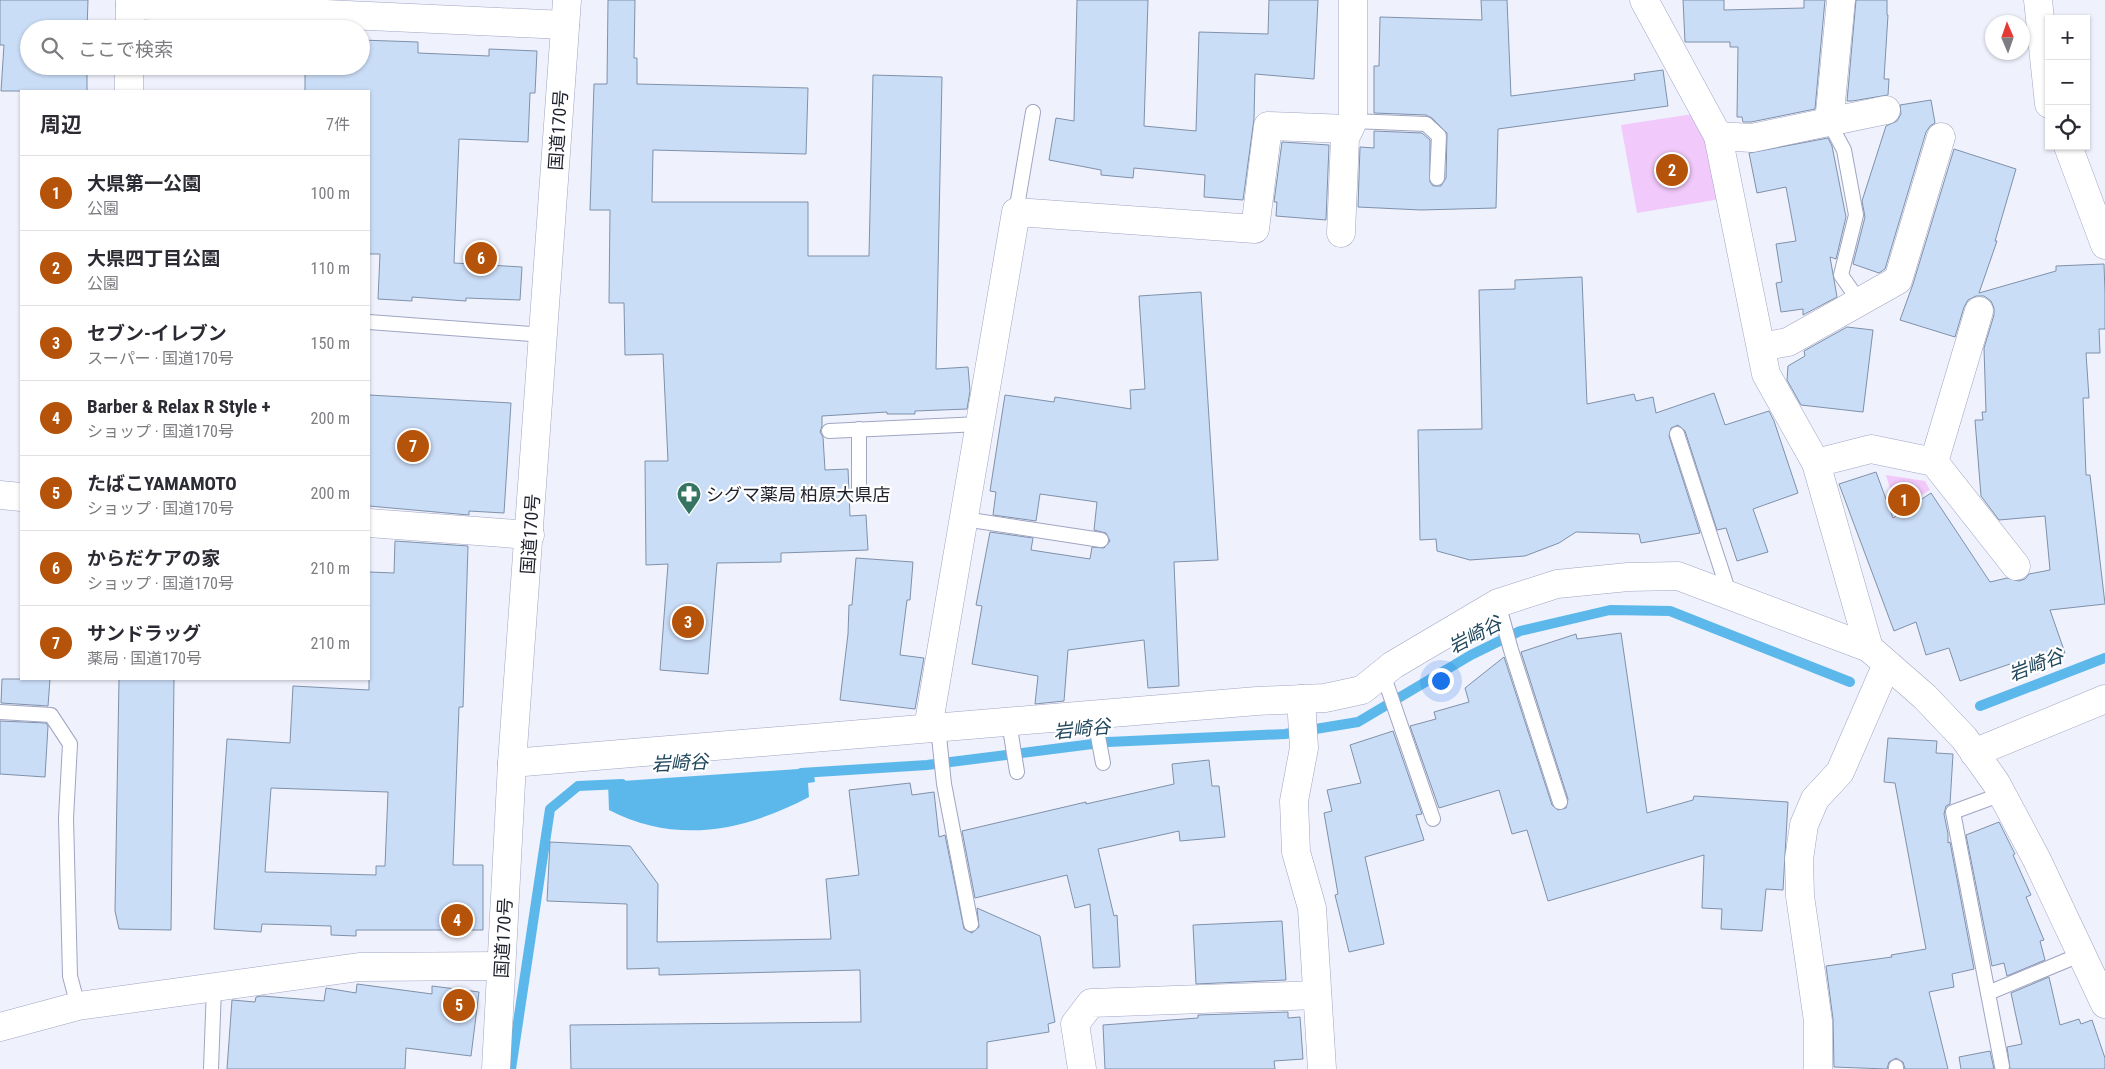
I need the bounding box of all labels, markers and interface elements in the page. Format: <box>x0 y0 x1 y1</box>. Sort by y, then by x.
north arrow <box>1985 15 2030 60</box>
map controls <box>2045 15 2090 150</box>
button: + <box>2045 15 2090 60</box>
search box <box>20 20 370 75</box>
icon: search <box>38 34 66 62</box>
text: ここで検索 <box>78 38 173 61</box>
button: − <box>2045 60 2090 105</box>
street label: 国道170号 <box>545 89 571 171</box>
button: locate <box>2045 105 2090 150</box>
text: 周辺 <box>40 113 82 137</box>
text: 7件 <box>326 115 350 134</box>
pin: 2 <box>1656 151 1688 189</box>
text: 大県第一公園 <box>87 172 201 195</box>
text: 1 <box>52 184 60 203</box>
text: 100 m <box>311 184 350 203</box>
text: 公園 <box>87 199 119 218</box>
pin: 6 <box>465 239 497 277</box>
text: 大県四丁目公園 <box>87 247 220 270</box>
text: 2 <box>52 259 60 278</box>
text: 110 m <box>311 259 350 278</box>
text: 公園 <box>87 274 119 293</box>
text: セブン-イレブン <box>87 322 227 345</box>
text: 3 <box>52 334 60 353</box>
text: 150 m <box>311 334 350 353</box>
text: スーパー · 国道170号 <box>87 349 234 368</box>
text: Barber & Relax R Style + <box>87 395 270 418</box>
text: 4 <box>52 409 60 428</box>
text: 200 m <box>311 409 350 428</box>
text: ショップ · 国道170号 <box>87 422 234 441</box>
pin: 7 <box>397 427 429 465</box>
text: たばこYAMAMOTO <box>87 472 237 495</box>
pharmacy icon: シグマ薬局 柏原大県店 <box>676 481 702 515</box>
pin: 1 <box>1888 481 1920 519</box>
text: 5 <box>52 484 60 503</box>
text: 200 m <box>311 484 350 503</box>
place label: シグマ薬局 柏原大県店 <box>706 484 890 505</box>
street label: 国道170号 <box>517 493 543 575</box>
text: ショップ · 国道170号 <box>87 499 234 518</box>
text: からだケアの家 <box>87 547 220 570</box>
text: 6 <box>52 559 60 578</box>
text: 210 m <box>311 559 350 578</box>
text: ショップ · 国道170号 <box>87 574 234 593</box>
pin: 3 <box>672 603 704 641</box>
water label: 岩崎谷 <box>1444 611 1507 659</box>
text: サンドラッグ <box>87 622 201 645</box>
text: 7 <box>52 634 60 653</box>
text: 210 m <box>311 634 350 653</box>
water label: 岩崎谷 <box>2005 643 2069 686</box>
text: 薬局 · 国道170号 <box>87 649 202 668</box>
your location <box>1428 668 1454 694</box>
water label: 岩崎谷 <box>1052 714 1114 743</box>
water label: 岩崎谷 <box>651 750 711 776</box>
street label: 国道170号 <box>490 897 516 979</box>
pin: 4 <box>441 901 473 939</box>
pin: 5 <box>443 986 475 1024</box>

